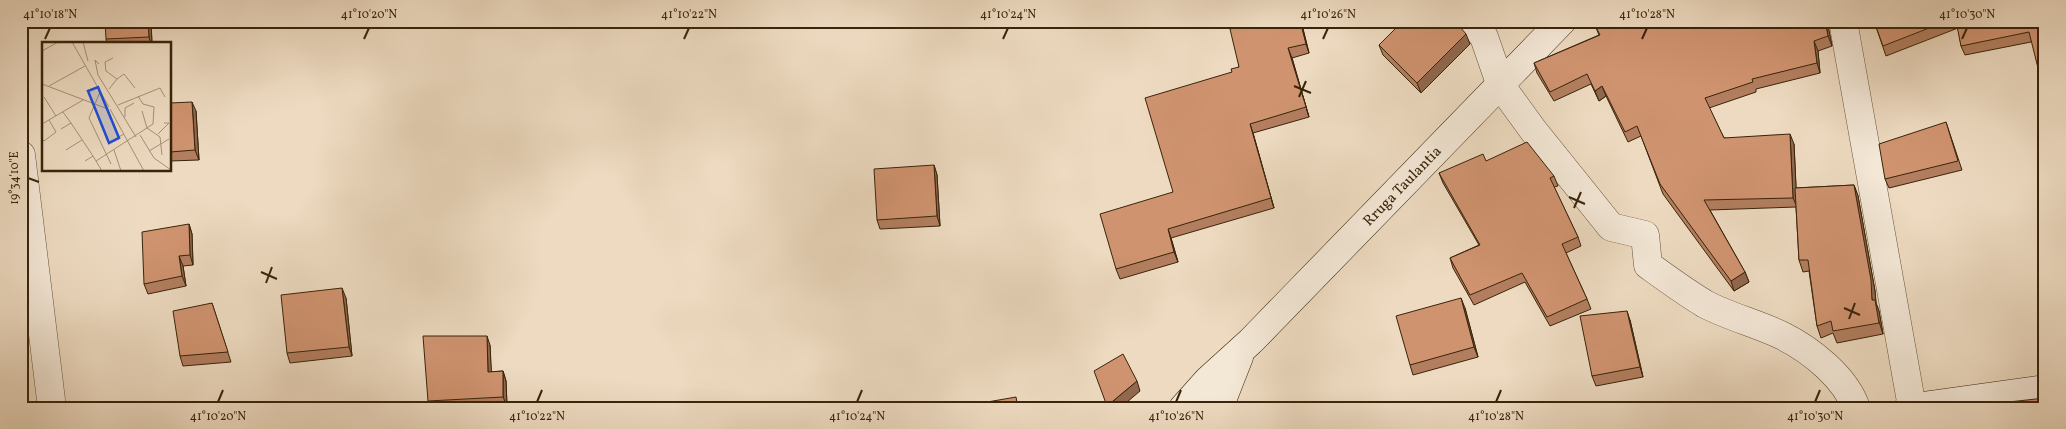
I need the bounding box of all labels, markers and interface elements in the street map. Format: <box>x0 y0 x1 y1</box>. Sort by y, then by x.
text: 41°10'18"N <box>23 7 77 23</box>
text: 41°10'20"N <box>341 7 397 23</box>
text: 41°10'22"N <box>661 7 717 23</box>
text: 41°10'24"N <box>980 7 1036 23</box>
text: 41°10'26"N <box>1300 7 1356 23</box>
text: 41°10'28"N <box>1619 7 1675 23</box>
text: 41°10'30"N <box>1939 7 1995 23</box>
inset map <box>42 42 171 171</box>
street label: Rruga Taulantia <box>1359 142 1447 232</box>
text: 19°34'10"E <box>7 151 23 205</box>
text: 41°10'20"N <box>190 409 246 425</box>
text: 41°10'22"N <box>509 409 565 425</box>
text: 41°10'24"N <box>829 409 885 425</box>
text: 41°10'26"N <box>1148 409 1204 425</box>
text: 41°10'28"N <box>1468 409 1524 425</box>
text: 41°10'30"N <box>1787 409 1843 425</box>

